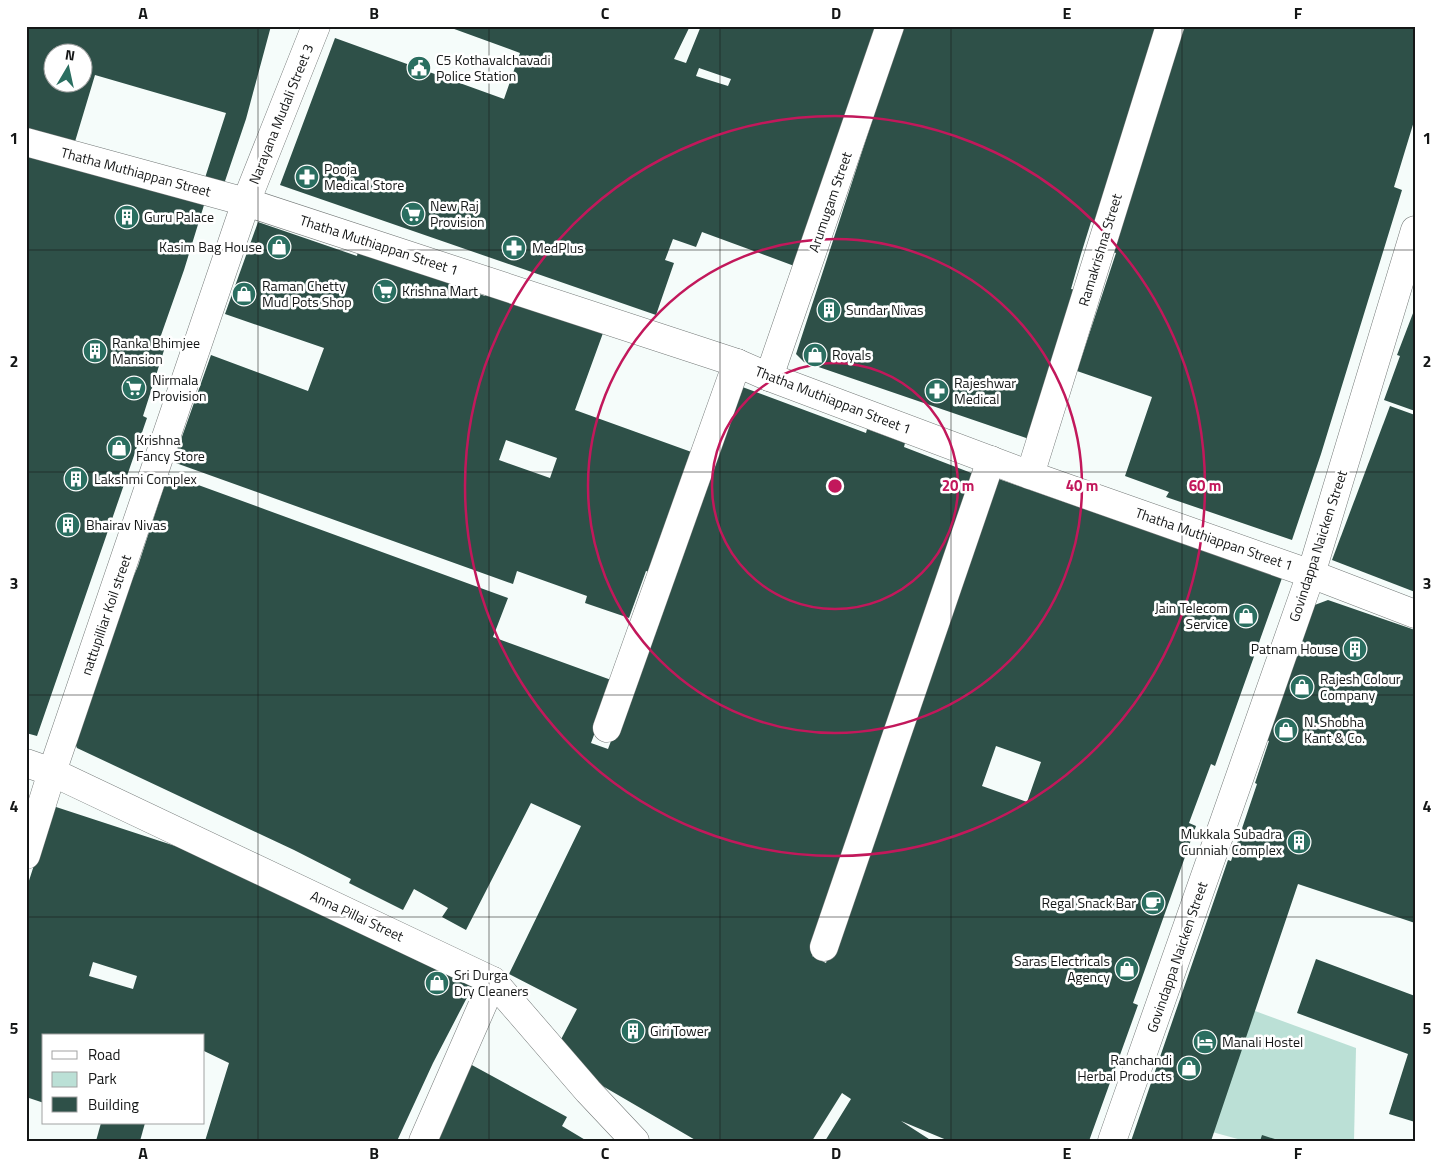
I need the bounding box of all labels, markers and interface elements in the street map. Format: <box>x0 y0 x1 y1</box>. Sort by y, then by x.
text: A <box>138 1 148 25</box>
text: B <box>369 1 379 25</box>
text: C <box>601 1 610 25</box>
text: D <box>831 1 841 25</box>
text: E <box>1063 1 1072 25</box>
text: F <box>1294 1 1303 25</box>
street label: Narayana Mudali Street 3 <box>243 41 318 187</box>
north arrow <box>42 42 92 92</box>
text: N <box>64 44 77 66</box>
place label: C5 Kothavalchavadi Police Station <box>436 49 551 86</box>
public building icon: C5 Kothavalchavadi Police Station <box>406 55 432 81</box>
text: 1 <box>10 126 18 150</box>
text: 1 <box>1423 126 1431 150</box>
street label: Thatha Muthiappan Street <box>59 141 214 202</box>
street label: Arumugam Street <box>803 149 857 255</box>
place label: Pooja Medical Store <box>324 158 404 195</box>
pharmacy icon: Pooja Medical Store <box>294 164 320 190</box>
street label: Ramakrishna Street <box>1072 191 1127 309</box>
place label: New Raj Provision <box>430 195 485 232</box>
supermarket icon: New Raj Provision <box>400 201 426 227</box>
building icon: Guru Palace <box>114 204 140 230</box>
place label: Guru Palace <box>144 206 214 227</box>
street label: Thatha Muthiappan Street 1 <box>297 209 461 280</box>
shop icon: Kasim Bag House <box>266 234 292 260</box>
pharmacy icon: MedPlus <box>501 235 527 261</box>
place label: Kasim Bag House <box>159 236 262 257</box>
place label: MedPlus <box>532 237 584 258</box>
place label: Raman Chetty Mud Pots Shop <box>262 275 352 312</box>
supermarket icon: Krishna Mart <box>372 278 398 304</box>
place label: Krishna Mart <box>402 280 478 301</box>
shop icon: Raman Chetty Mud Pots Shop <box>231 281 257 307</box>
building icon: Sundar Nivas <box>816 297 842 323</box>
place label: Sundar Nivas <box>846 299 924 320</box>
place label: Ranka Bhimjee Mansion <box>112 332 200 369</box>
building icon: Ranka Bhimjee Mansion <box>82 338 108 364</box>
shop icon: Royals <box>802 342 828 368</box>
place label: Royals <box>832 344 871 365</box>
text: 2 <box>10 349 18 373</box>
text: 2 <box>1423 349 1431 373</box>
street label: Thatha Muthiappan Street 1 <box>752 360 914 439</box>
place label: Nirmala Provision <box>152 369 207 406</box>
place label: Rajeshwar Medical <box>954 372 1016 409</box>
supermarket icon: Nirmala Provision <box>121 375 147 401</box>
pharmacy icon: Rajeshwar Medical <box>924 378 950 404</box>
place label: Krishna Fancy Store <box>136 429 205 466</box>
shop icon: Krishna Fancy Store <box>106 435 132 461</box>
building icon: Lakshmi Complex <box>63 466 89 492</box>
street label: Govindappa Naicken Street <box>1283 467 1352 624</box>
place label: Lakshmi Complex <box>94 468 198 489</box>
text: 20 m <box>942 474 974 497</box>
text: 40 m <box>1066 474 1098 497</box>
text: 60 m <box>1189 474 1221 497</box>
centre of rings <box>826 477 844 495</box>
street label: Thatha Muthiappan Street 1 <box>1132 502 1296 575</box>
building icon: Bhairav Nivas <box>55 512 81 538</box>
place label: Bhairav Nivas <box>86 514 167 535</box>
street label: nattupilliar Koil street <box>75 552 136 678</box>
text: 3 <box>10 571 18 595</box>
text: 3 <box>1423 571 1431 595</box>
place label: Jain Telecom Service <box>1155 597 1228 634</box>
shop icon: Jain Telecom Service <box>1233 603 1259 629</box>
building icon: Patnam House <box>1342 636 1368 662</box>
place label: Patnam House <box>1251 638 1338 659</box>
place label: Rajesh Colour Company <box>1320 668 1401 705</box>
shop icon: Rajesh Colour Company <box>1289 674 1315 700</box>
place label: N. Shobha Kant & Co. <box>1304 711 1365 748</box>
shop icon: N. Shobha Kant & Co. <box>1273 717 1299 743</box>
text: 4 <box>10 794 19 818</box>
text: 4 <box>1423 794 1432 818</box>
place label: Mukkala Subadra Cunniah Complex <box>1180 823 1283 860</box>
building icon: Mukkala Subadra Cunniah Complex <box>1286 829 1312 855</box>
street label: Govindappa Naicken Street <box>1141 878 1212 1035</box>
street label: Anna Pillai Street <box>307 885 407 946</box>
cafe icon: Regal Snack Bar <box>1140 890 1166 916</box>
place label: Regal Snack Bar <box>1041 892 1136 913</box>
place label: Saras Electricals Agency <box>1014 950 1110 987</box>
shop icon: Saras Electricals Agency <box>1114 956 1140 982</box>
place label: Sri Durga Dry Cleaners <box>454 964 529 1001</box>
shop icon: Sri Durga Dry Cleaners <box>424 970 450 996</box>
text: 5 <box>10 1016 19 1040</box>
text: 5 <box>1423 1016 1432 1040</box>
building icon: Giri Tower <box>620 1018 646 1044</box>
place label: Giri Tower <box>650 1020 709 1041</box>
hotel icon: Manali Hostel <box>1192 1029 1218 1055</box>
place label: Manali Hostel <box>1222 1031 1303 1052</box>
legend <box>42 1034 205 1124</box>
text: Road <box>88 1043 120 1066</box>
place label: Ranchandi Herbal Products <box>1077 1049 1172 1086</box>
shop icon: Ranchandi Herbal Products <box>1176 1055 1202 1081</box>
text: Park <box>88 1067 117 1090</box>
text: Building <box>88 1093 139 1116</box>
text: A <box>138 1141 148 1165</box>
text: B <box>369 1141 379 1165</box>
text: C <box>601 1141 610 1165</box>
text: D <box>831 1141 841 1165</box>
text: E <box>1063 1141 1072 1165</box>
text: F <box>1294 1141 1303 1165</box>

